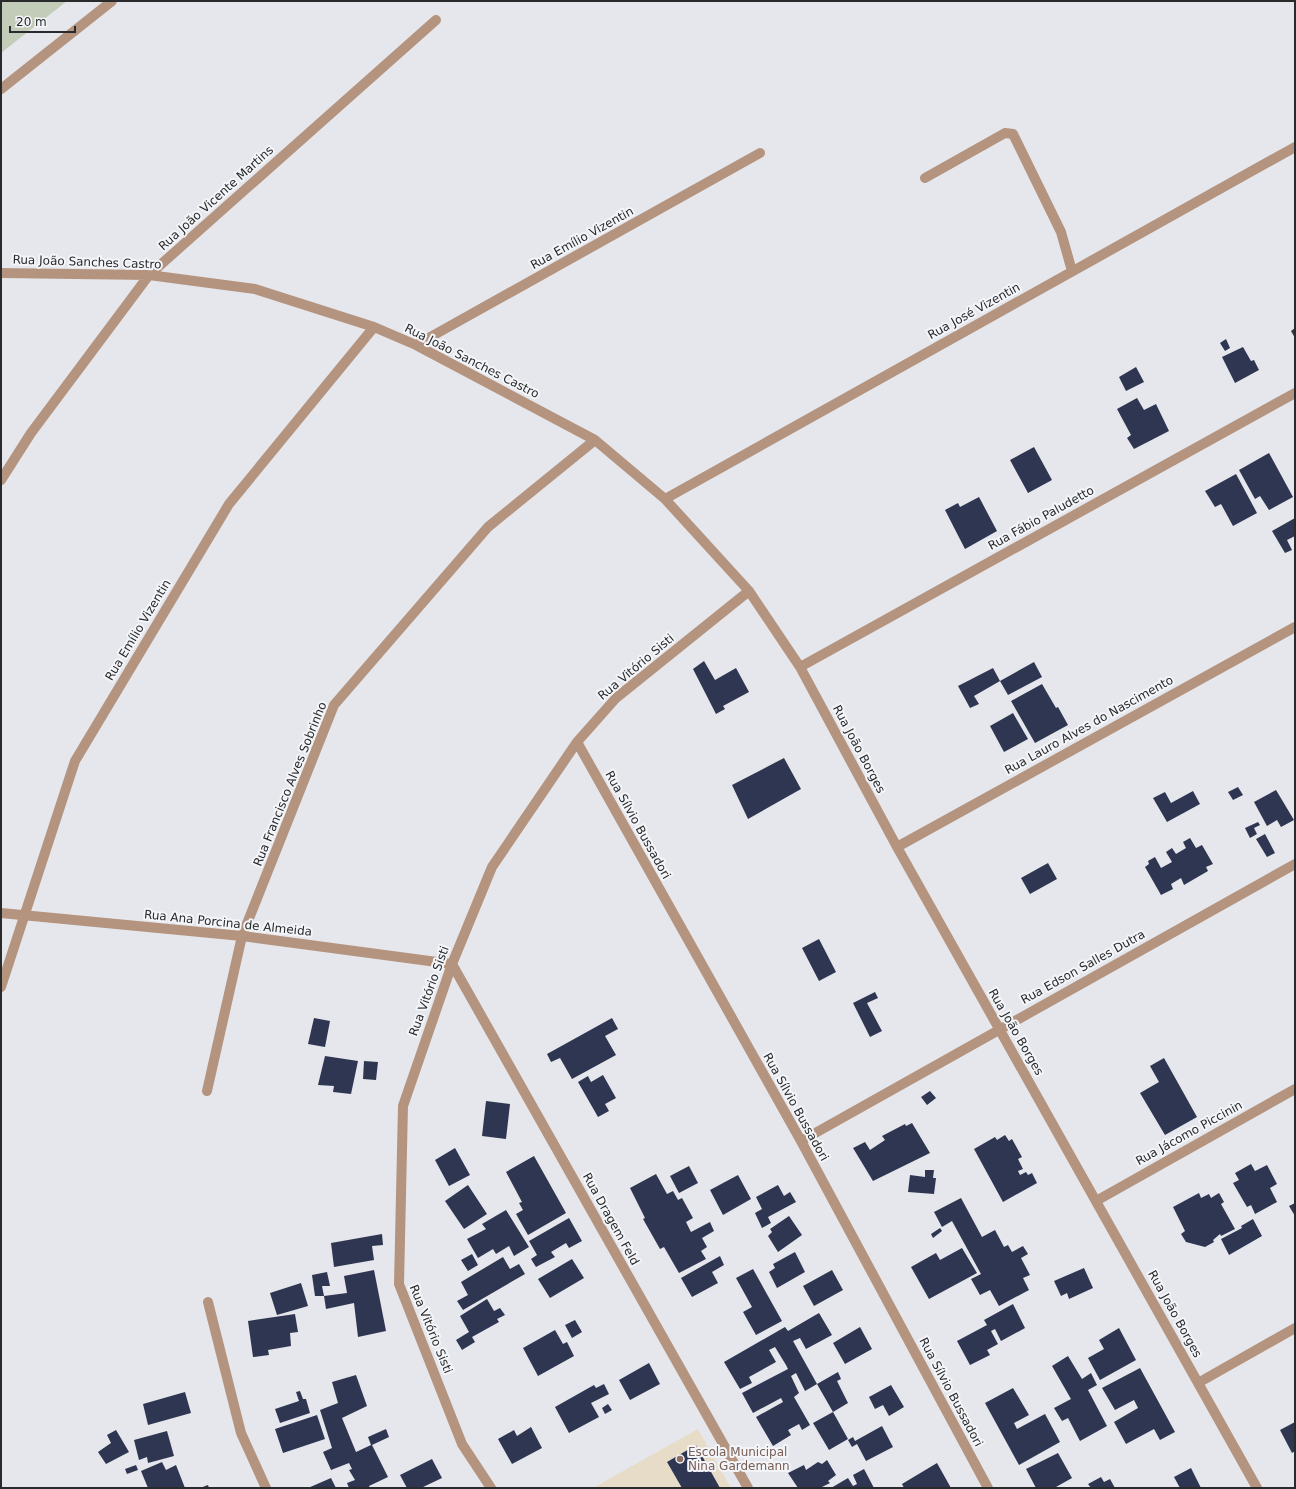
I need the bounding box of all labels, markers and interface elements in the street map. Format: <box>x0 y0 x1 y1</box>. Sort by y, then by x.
scale bar <box>10 8 75 34</box>
text: 20 m <box>16 15 47 29</box>
street label: Rua João Vicente Martins <box>156 143 276 253</box>
street label: Rua Emílio Vizentin <box>528 204 636 272</box>
street label: Rua João Sanches Castro <box>12 252 162 272</box>
street label: Rua José Vizentin <box>926 280 1022 342</box>
street label: Rua João Sanches Castro <box>402 321 542 401</box>
street label: Rua Fábio Paludetto <box>986 483 1096 553</box>
street label: Rua Emílio Vizentin <box>102 577 174 683</box>
street label: Rua Vitório Sisti <box>595 631 677 703</box>
street label: Rua Lauro Alves do Nascimento <box>1002 673 1176 777</box>
street label: Rua Francisco Alves Sobrinho <box>251 700 329 868</box>
street label: Rua João Borges <box>830 703 888 795</box>
street label: Rua Sílvio Bussadori <box>602 769 674 881</box>
street label: Rua Ana Porcina de Almeida <box>143 907 313 939</box>
street label: Rua Edson Salles Dutra <box>1019 927 1147 1007</box>
street label: Rua Vitório Sisti <box>406 944 452 1038</box>
street label: Rua João Borges <box>986 986 1046 1078</box>
street label: Rua Sílvio Bussadori <box>760 1051 832 1163</box>
street label: Rua Jácomo Piccinin <box>1133 1098 1245 1168</box>
street label: Rua Dragem Feld <box>580 1170 642 1268</box>
street label: Rua João Borges <box>1145 1268 1205 1360</box>
street label: Rua Vitório Sisti <box>407 1283 455 1375</box>
street label: Rua Sílvio Bussadori <box>916 1335 986 1449</box>
place label: Escola Municipal Nina Gardemann <box>688 1445 790 1473</box>
marker: Escola Municipal Nina Gardemann <box>675 1454 685 1464</box>

